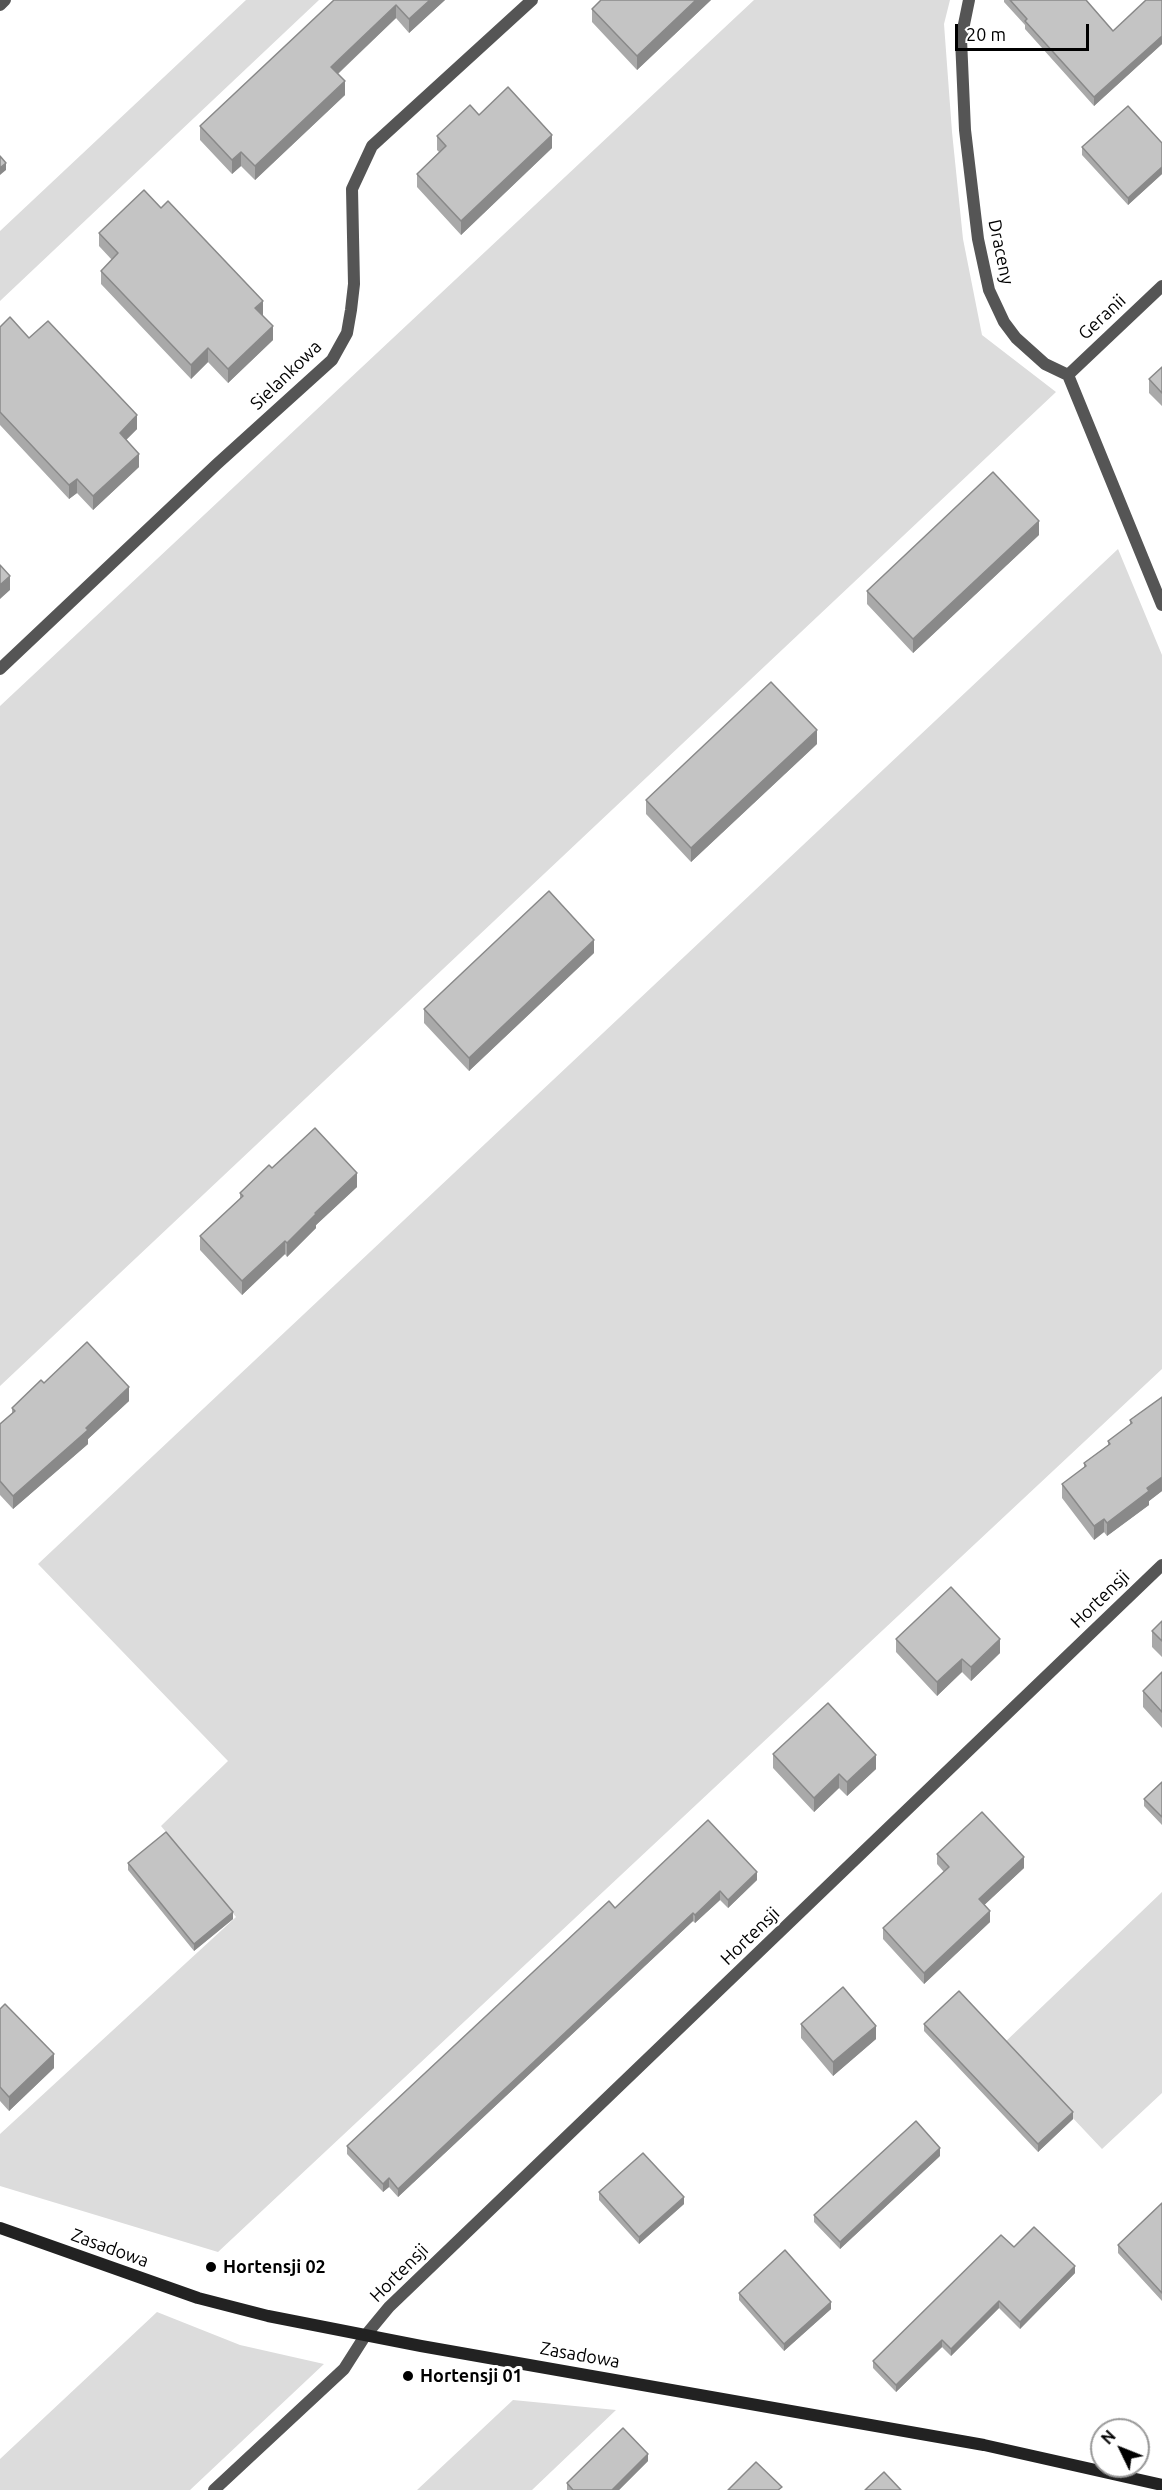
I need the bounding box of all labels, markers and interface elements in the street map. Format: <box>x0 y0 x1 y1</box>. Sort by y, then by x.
scale bar <box>958 12 1092 50</box>
text: 20 m <box>966 24 1006 44</box>
street label: Draceny <box>984 218 1018 286</box>
street label: Geranii <box>1074 290 1130 344</box>
street label: Sielankowa <box>246 336 326 414</box>
street label: Hortensji <box>1066 1566 1134 1632</box>
street label: Hortensji <box>716 1903 784 1969</box>
street label: Zasadowa <box>68 2224 152 2272</box>
street label: Hortensji <box>365 2239 433 2307</box>
place label: Hortensji 02 <box>223 2256 326 2278</box>
marker: Hortensji 02 <box>204 2260 218 2274</box>
street label: Zasadowa <box>538 2337 622 2373</box>
place label: Hortensji 01 <box>420 2365 523 2387</box>
marker: Hortensji 01 <box>401 2369 415 2383</box>
north arrow <box>1090 2418 1150 2478</box>
text: N <box>1098 2427 1119 2448</box>

